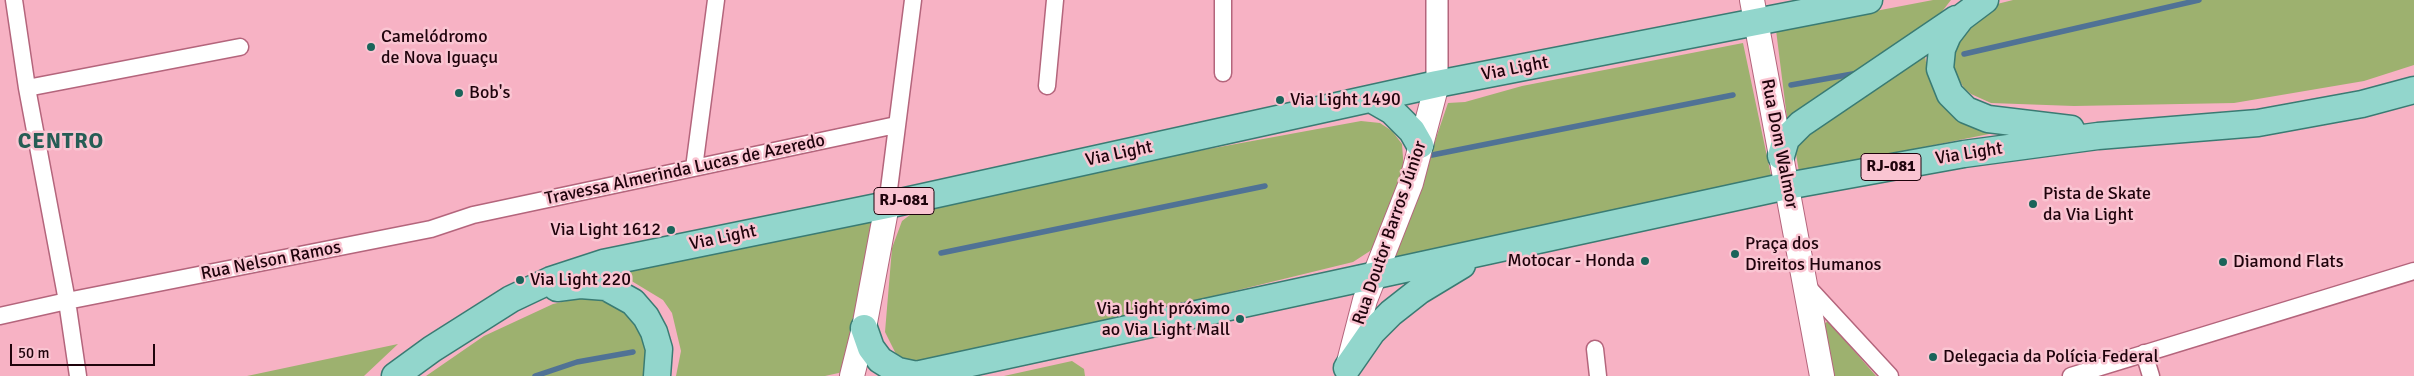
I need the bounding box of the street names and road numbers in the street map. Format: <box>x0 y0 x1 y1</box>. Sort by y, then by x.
street label: Via Light <box>1480 52 1550 86</box>
street label: Rua Dom Walmor <box>1756 77 1802 211</box>
street label: Travessa Almerinda Lucas de Azeredo <box>543 130 827 210</box>
street label: Via Light <box>1084 136 1154 172</box>
street label: Rua Doutor Barros Júnior <box>1348 138 1432 328</box>
street label: Via Light <box>1934 138 2004 170</box>
road number: RJ-081 <box>1861 154 1921 180</box>
road number: RJ-081 <box>874 188 934 215</box>
street label: Via Light <box>688 220 758 256</box>
street label: Rua Nelson Ramos <box>199 237 343 285</box>

